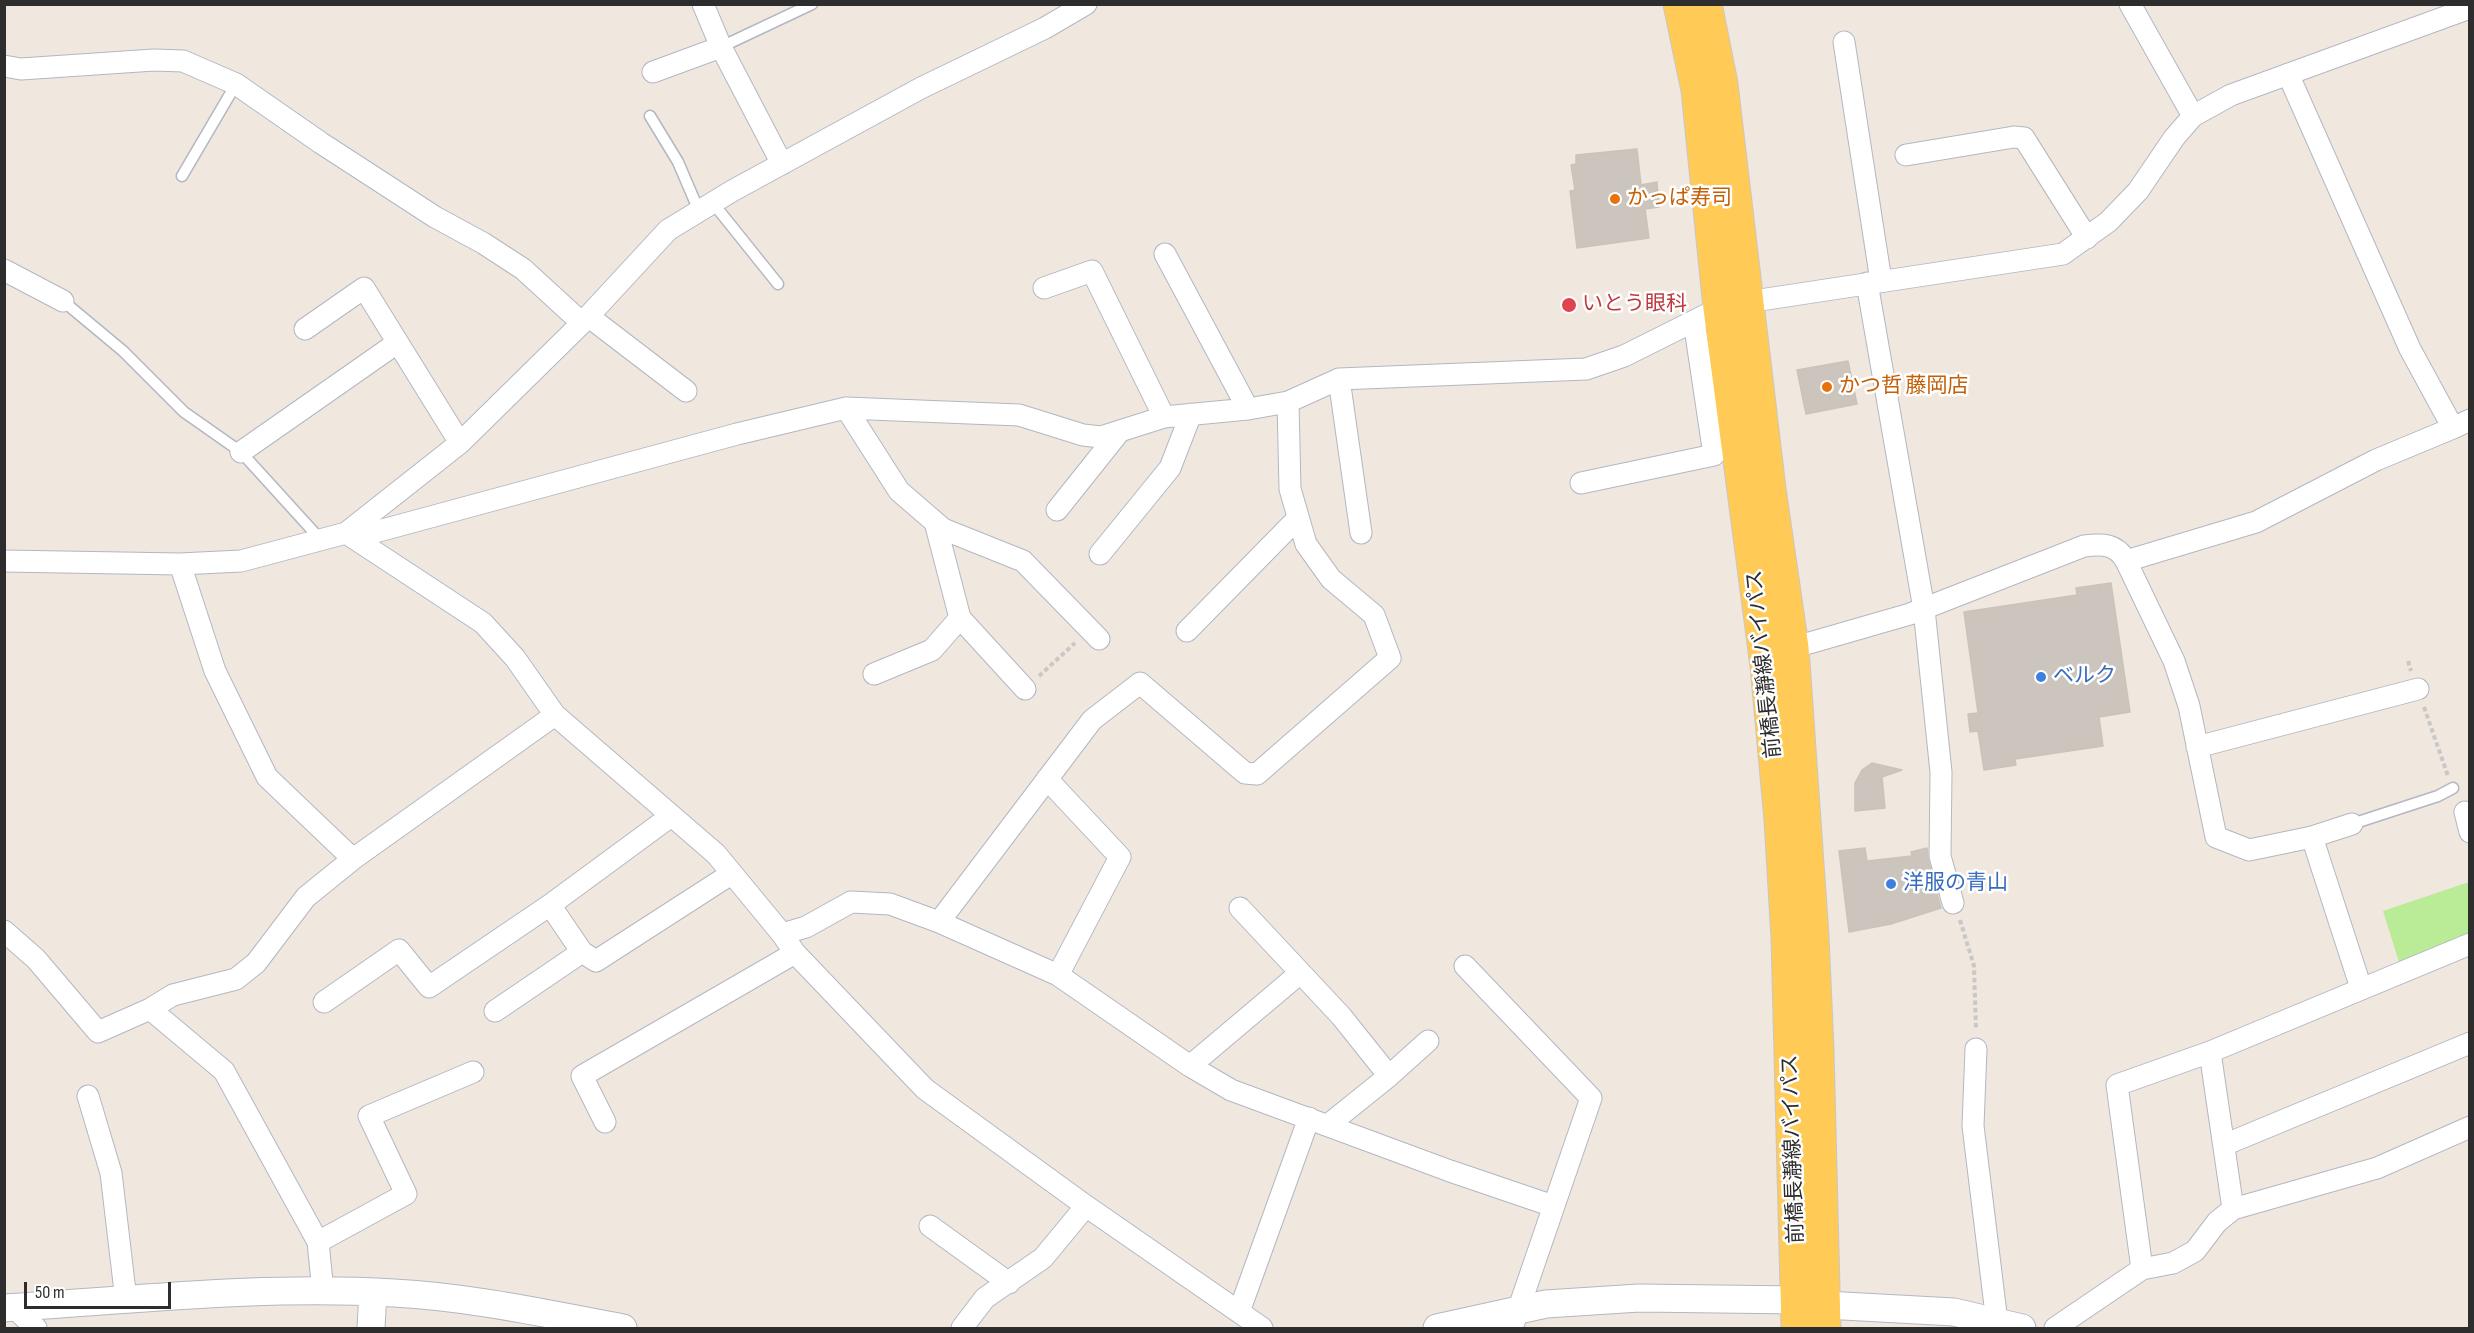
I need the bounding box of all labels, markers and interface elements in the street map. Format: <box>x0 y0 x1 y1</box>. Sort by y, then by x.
place label: かっぱ寿司 <box>1627 186 1732 212</box>
marker: かっぱ寿司 <box>1608 192 1622 206</box>
place label: いとう眼科 <box>1582 292 1687 318</box>
marker: いとう眼科 <box>1560 296 1578 314</box>
place label: かつ哲 藤岡店 <box>1839 374 1968 400</box>
marker: かつ哲 藤岡店 <box>1820 380 1834 394</box>
street label: 前橋長瀞線バイパス <box>1743 569 1787 759</box>
place label: ベルク <box>2053 664 2116 690</box>
marker: ベルク <box>2034 670 2048 684</box>
place label: 洋服の青山 <box>1903 871 2008 897</box>
marker: 洋服の青山 <box>1884 877 1898 891</box>
street label: 前橋長瀞線バイパス <box>1778 1054 1810 1244</box>
scale bar <box>27 1270 174 1308</box>
text: 50 m <box>35 1282 65 1303</box>

